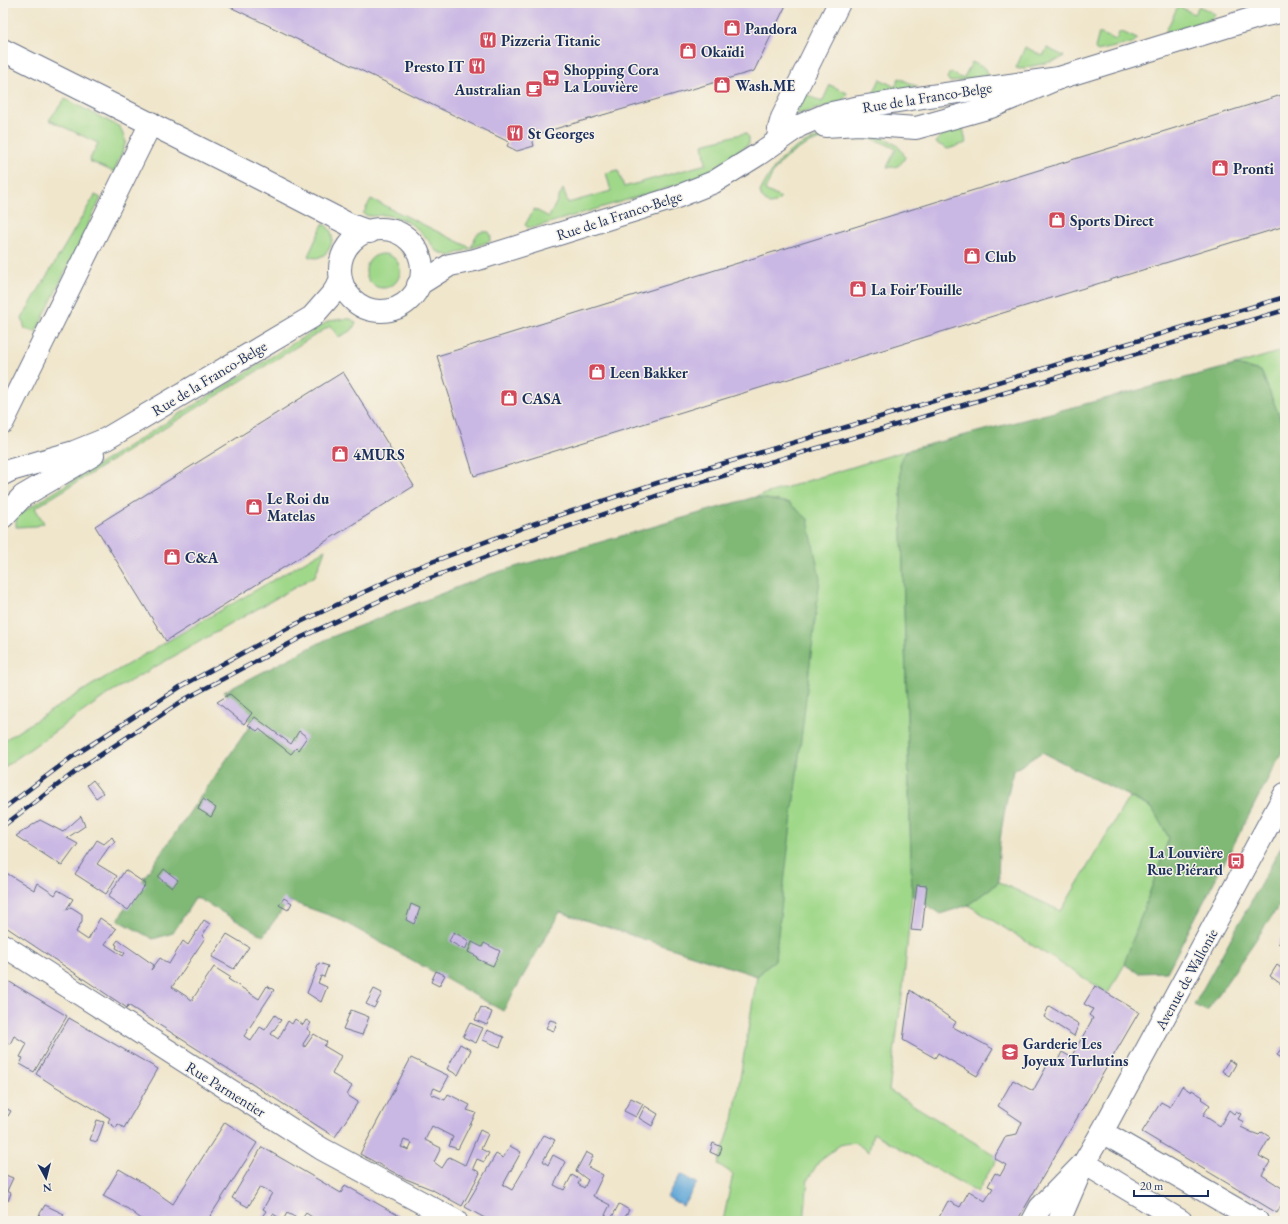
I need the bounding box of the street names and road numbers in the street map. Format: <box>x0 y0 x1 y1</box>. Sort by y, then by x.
street label: Rue de la Franco-Belge <box>861 77 993 117</box>
street label: Rue de la Franco-Belge <box>554 186 684 244</box>
street label: Rue de la Franco-Belge <box>148 336 270 420</box>
street label: Avenue de Wallonie <box>1150 925 1222 1034</box>
street label: Rue Parmentier <box>183 1057 269 1121</box>

